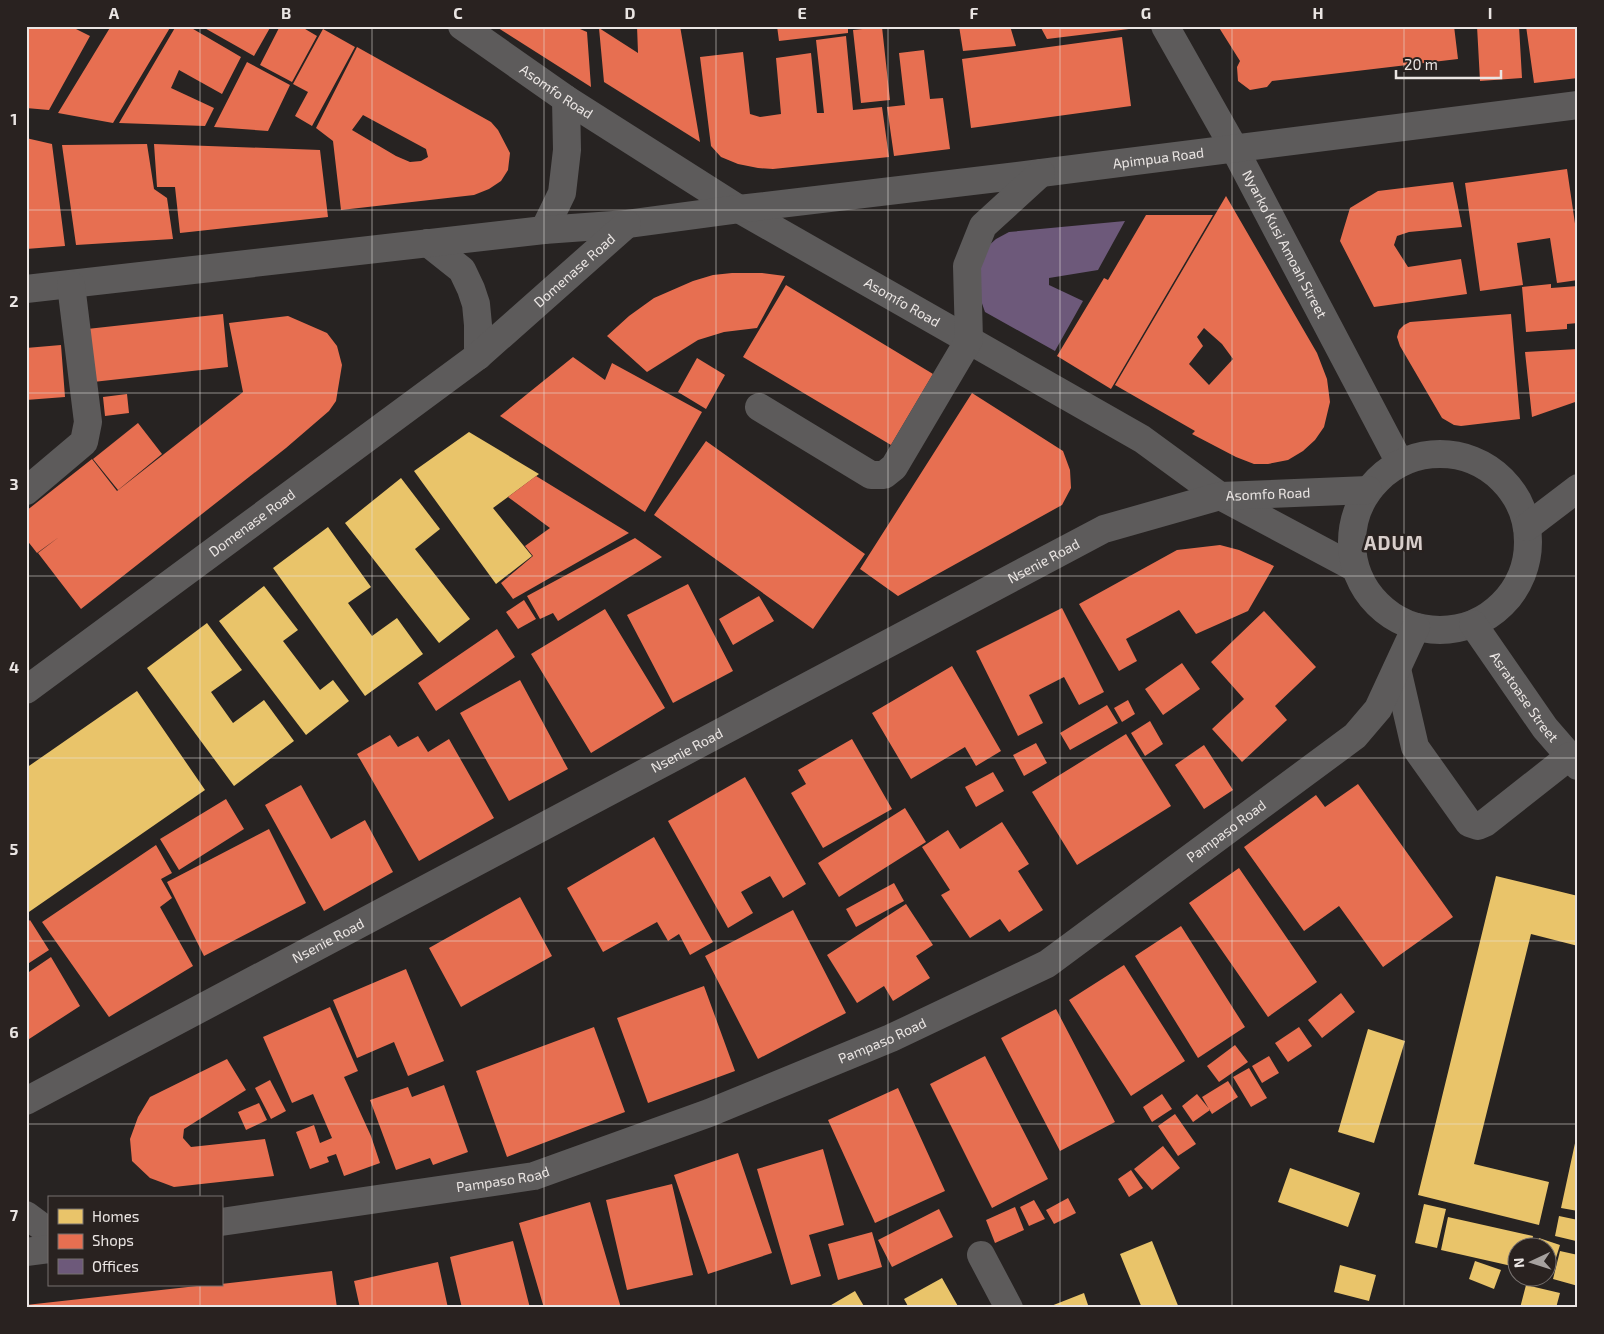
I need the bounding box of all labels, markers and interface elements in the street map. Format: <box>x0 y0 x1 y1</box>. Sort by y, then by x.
text: A <box>109 3 120 22</box>
text: B <box>281 3 291 22</box>
text: C <box>453 3 463 22</box>
text: D <box>625 3 636 22</box>
text: E <box>797 3 807 22</box>
text: F <box>970 3 979 22</box>
text: G <box>1141 3 1151 22</box>
text: H <box>1312 3 1324 22</box>
text: I <box>1488 3 1492 22</box>
scale bar <box>1396 48 1502 80</box>
text: 20 m <box>1404 55 1438 73</box>
street label: Asomfo Road <box>517 60 596 122</box>
text: 1 <box>11 109 17 128</box>
street label: Apimpua Road <box>1112 143 1205 172</box>
street label: Nyarko Kusi Amoah Street <box>1239 167 1331 321</box>
street label: Domenase Road <box>530 230 618 311</box>
street label: Asomfo Road <box>862 273 943 330</box>
text: 2 <box>9 291 19 310</box>
text: 3 <box>9 474 19 493</box>
street label: Asomfo Road <box>1225 483 1311 504</box>
street label: Domenase Road <box>205 485 298 560</box>
district label: ADUM <box>1364 531 1424 554</box>
street label: Nsenie Road <box>1004 535 1082 587</box>
street label: Asratoase Street <box>1487 648 1562 745</box>
text: 4 <box>9 657 19 676</box>
street label: Nsenie Road <box>648 724 725 776</box>
street label: Pampaso Road <box>1183 796 1269 866</box>
text: 5 <box>10 839 19 858</box>
street label: Nsenie Road <box>289 914 367 966</box>
street label: Pampaso Road <box>835 1014 929 1067</box>
text: 6 <box>9 1022 19 1041</box>
street label: Pampaso Road <box>455 1162 552 1195</box>
legend <box>48 1196 222 1286</box>
text: 7 <box>10 1205 19 1224</box>
text: Homes <box>92 1207 139 1225</box>
text: Shops <box>92 1231 134 1249</box>
north arrow <box>1506 1236 1556 1286</box>
text: Offices <box>92 1257 139 1275</box>
text: N <box>1510 1257 1527 1269</box>

